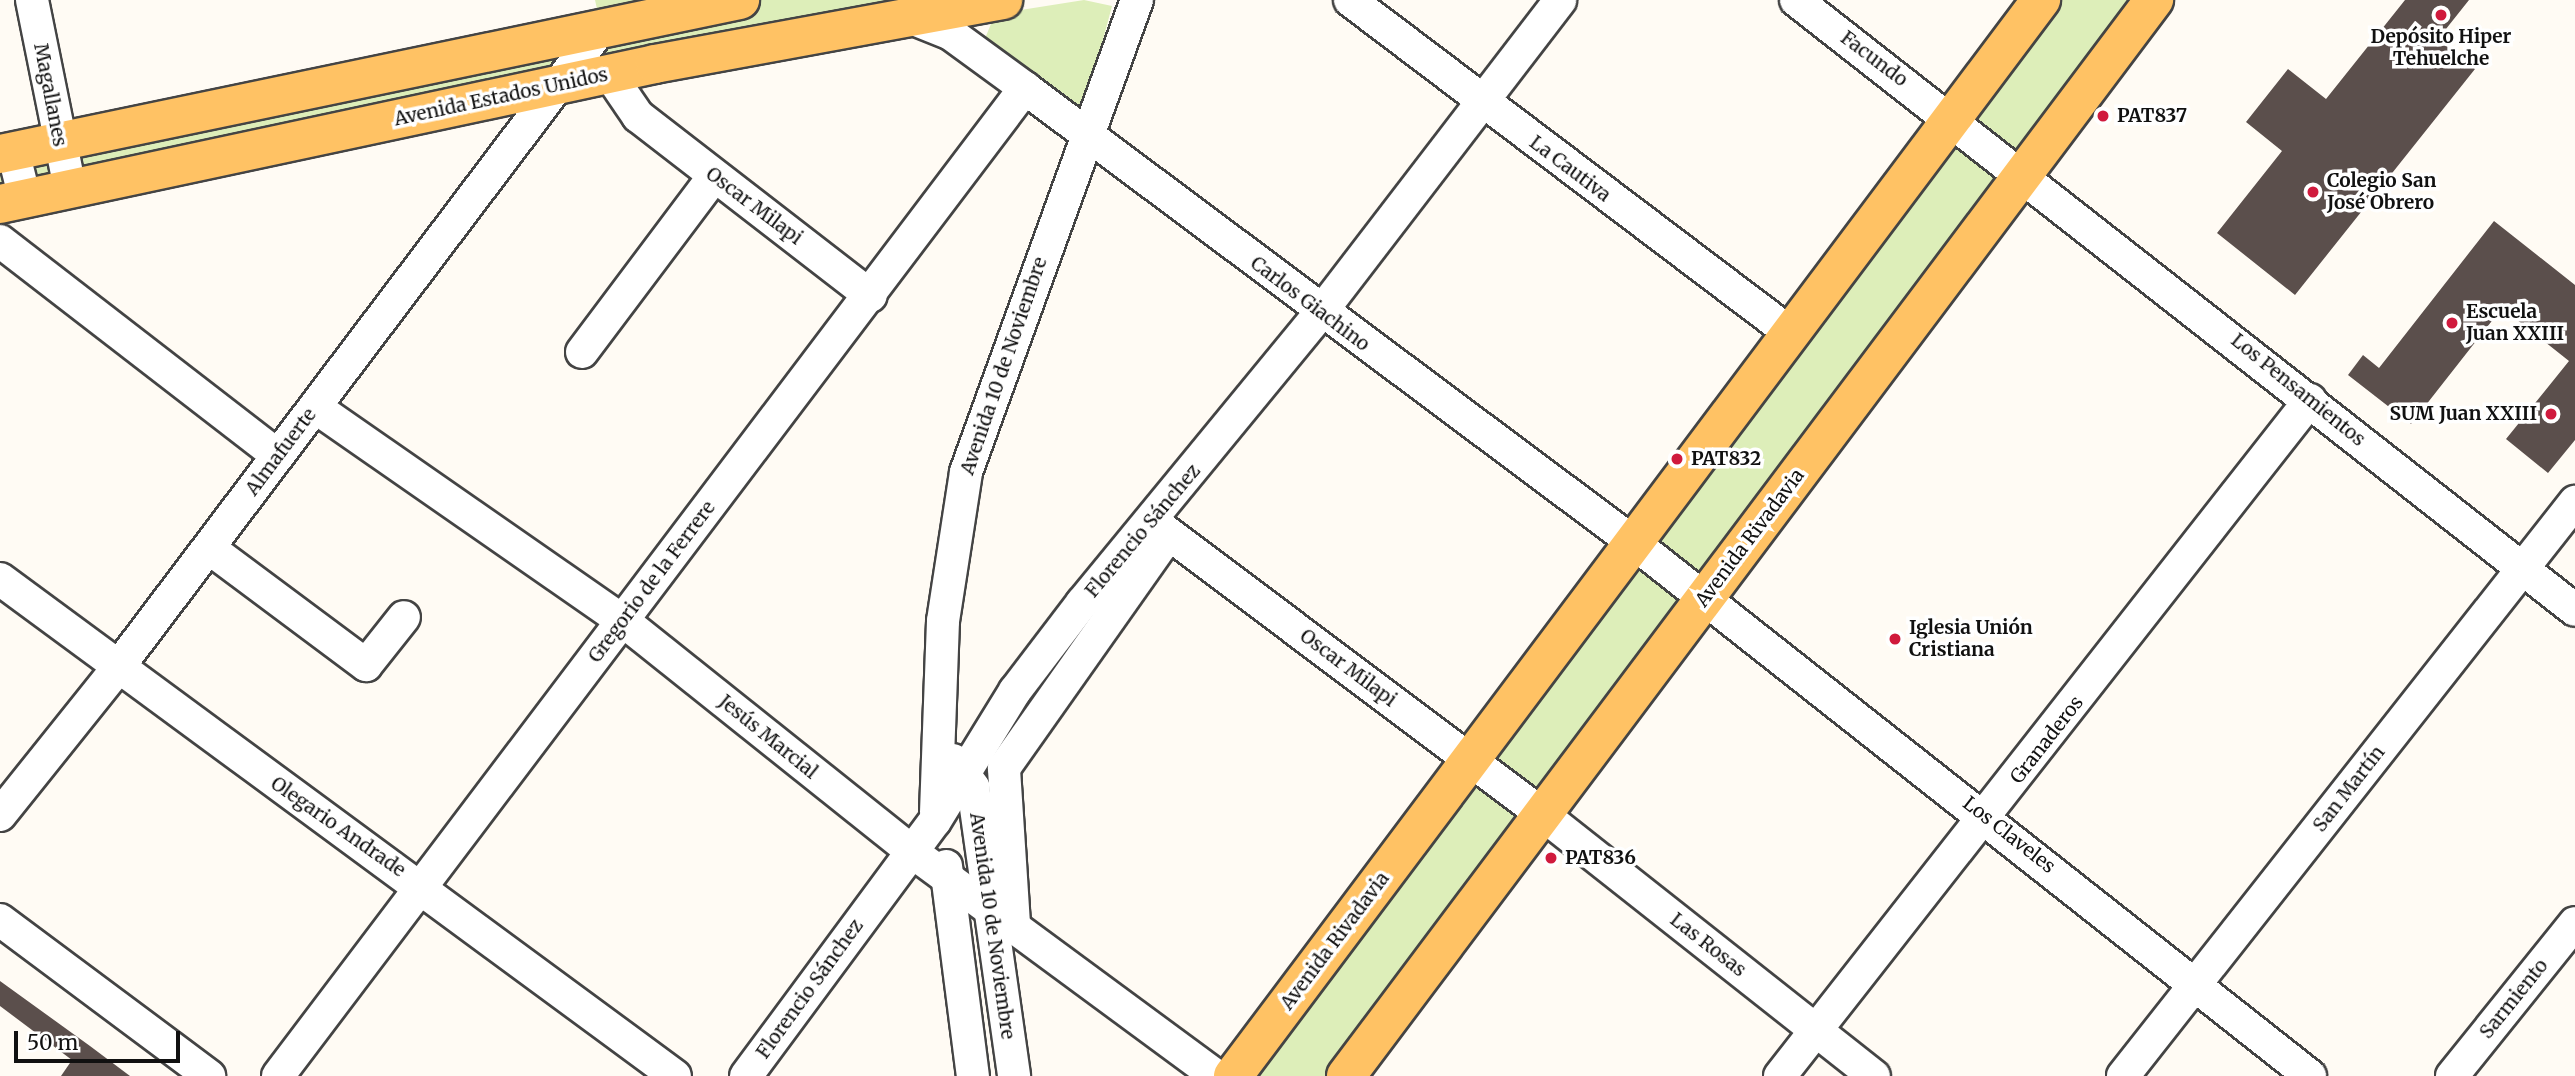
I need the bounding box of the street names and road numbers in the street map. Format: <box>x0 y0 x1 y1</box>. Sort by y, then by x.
street label: Facundo <box>1836 27 1912 91</box>
street label: Magallanes <box>29 41 71 149</box>
street label: Avenida Estados Unidos <box>392 63 610 131</box>
street label: La Cautiva <box>1525 131 1615 207</box>
street label: Oscar Milapi <box>701 162 807 250</box>
street label: Carlos Giachino <box>1246 252 1374 356</box>
street label: Avenida 10 de Noviembre <box>956 254 1052 478</box>
street label: Los Pensamientos <box>2226 329 2370 451</box>
street label: Almafuerte <box>241 404 321 500</box>
street label: Florencio Sánchez <box>1081 460 1205 602</box>
street label: Avenida Rivadavia <box>1691 465 1809 611</box>
street label: Gregorio de la Ferrere <box>584 497 720 667</box>
street label: Oscar Milapi <box>1295 624 1401 712</box>
street label: Jesús Marcial <box>714 690 822 784</box>
street label: Granaderos <box>2006 692 2088 788</box>
street label: San Martín <box>2308 741 2390 837</box>
street label: Olegario Andrade <box>266 772 410 882</box>
street label: Los Claveles <box>1958 792 2060 878</box>
street label: Avenida 10 de Noviembre <box>965 811 1019 1041</box>
street label: Avenida Rivadavia <box>1276 868 1394 1014</box>
street label: Las Rosas <box>1666 908 1750 982</box>
street label: Florencio Sánchez <box>752 915 868 1063</box>
street label: Sarmiento <box>2475 955 2553 1043</box>

